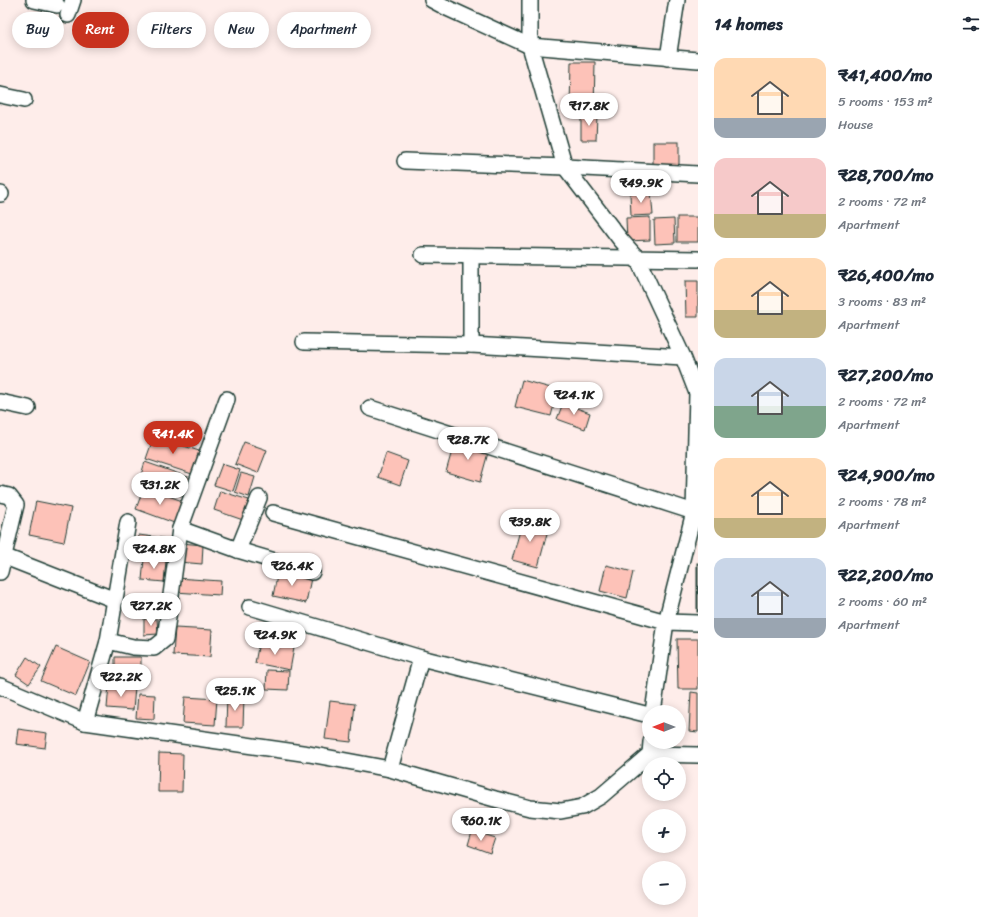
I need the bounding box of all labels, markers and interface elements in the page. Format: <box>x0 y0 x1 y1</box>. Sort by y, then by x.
text: 14 homes <box>714 9 783 39</box>
chip: Buy <box>12 12 64 48</box>
chip: Rent <box>72 12 129 48</box>
chip: Filters <box>137 12 206 48</box>
chip: New <box>214 12 269 48</box>
chip: Apartment <box>277 12 371 48</box>
icon: filters <box>960 13 982 35</box>
text: ₹41,400/mo <box>838 60 932 90</box>
icon: home <box>746 74 794 122</box>
text: 5 rooms · 153 m² <box>838 90 933 113</box>
pin: ₹17.8K <box>556 93 622 127</box>
text: ₹17.8K <box>569 94 609 117</box>
text: House <box>838 113 873 136</box>
text: ₹28,700/mo <box>838 160 933 190</box>
pin: ₹49.9K <box>608 170 674 204</box>
text: ₹49.9K <box>619 171 663 194</box>
icon: home <box>746 174 794 222</box>
text: 2 rooms · 72 m² <box>838 190 926 213</box>
text: Apartment <box>838 213 899 236</box>
text: ₹26,400/mo <box>838 260 934 290</box>
icon: home <box>746 274 794 322</box>
text: 3 rooms · 83 m² <box>838 290 926 313</box>
text: Apartment <box>838 313 899 336</box>
text: ₹27,200/mo <box>838 360 933 390</box>
icon: home <box>746 374 794 422</box>
pin: ₹24.1K <box>541 382 607 416</box>
text: ₹24.1K <box>554 383 594 406</box>
text: 2 rooms · 72 m² <box>838 390 926 413</box>
text: Apartment <box>838 413 899 436</box>
pin: ₹41.4K <box>140 421 206 455</box>
text: ₹41.4K <box>153 422 193 445</box>
pin: ₹28.7K <box>435 427 501 461</box>
text: ₹28.7K <box>447 428 489 451</box>
text: ₹24,900/mo <box>838 460 935 490</box>
pin: ₹31.2K <box>127 472 193 506</box>
text: ₹31.2K <box>140 473 180 496</box>
icon: home <box>746 474 794 522</box>
text: 2 rooms · 78 m² <box>838 490 927 513</box>
pin: ₹39.8K <box>497 509 563 543</box>
text: ₹39.8K <box>509 510 551 533</box>
text: Apartment <box>838 513 899 536</box>
pin: ₹24.8K <box>121 536 187 570</box>
text: ₹24.8K <box>133 537 175 560</box>
pin: ₹26.4K <box>259 553 325 587</box>
text: ₹26.4K <box>271 554 313 577</box>
text: ₹22,200/mo <box>838 560 933 590</box>
icon: home <box>746 574 794 622</box>
text: 2 rooms · 60 m² <box>838 590 927 613</box>
pin: ₹27.2K <box>118 593 184 627</box>
text: ₹27.2K <box>130 594 172 617</box>
text: Apartment <box>838 613 899 636</box>
pin: ₹24.9K <box>242 622 308 656</box>
text: ₹24.9K <box>254 623 296 646</box>
pin: ₹22.2K <box>88 664 154 698</box>
text: ₹22.2K <box>100 665 142 688</box>
pin: ₹25.1K <box>202 678 268 712</box>
text: ₹25.1K <box>215 679 255 702</box>
north arrow <box>642 705 686 749</box>
map controls <box>642 705 686 905</box>
button: locate <box>642 757 686 801</box>
pin: ₹60.1K <box>448 808 514 842</box>
text: ₹60.1K <box>461 809 501 832</box>
button: + <box>642 809 686 853</box>
button: − <box>642 861 686 905</box>

